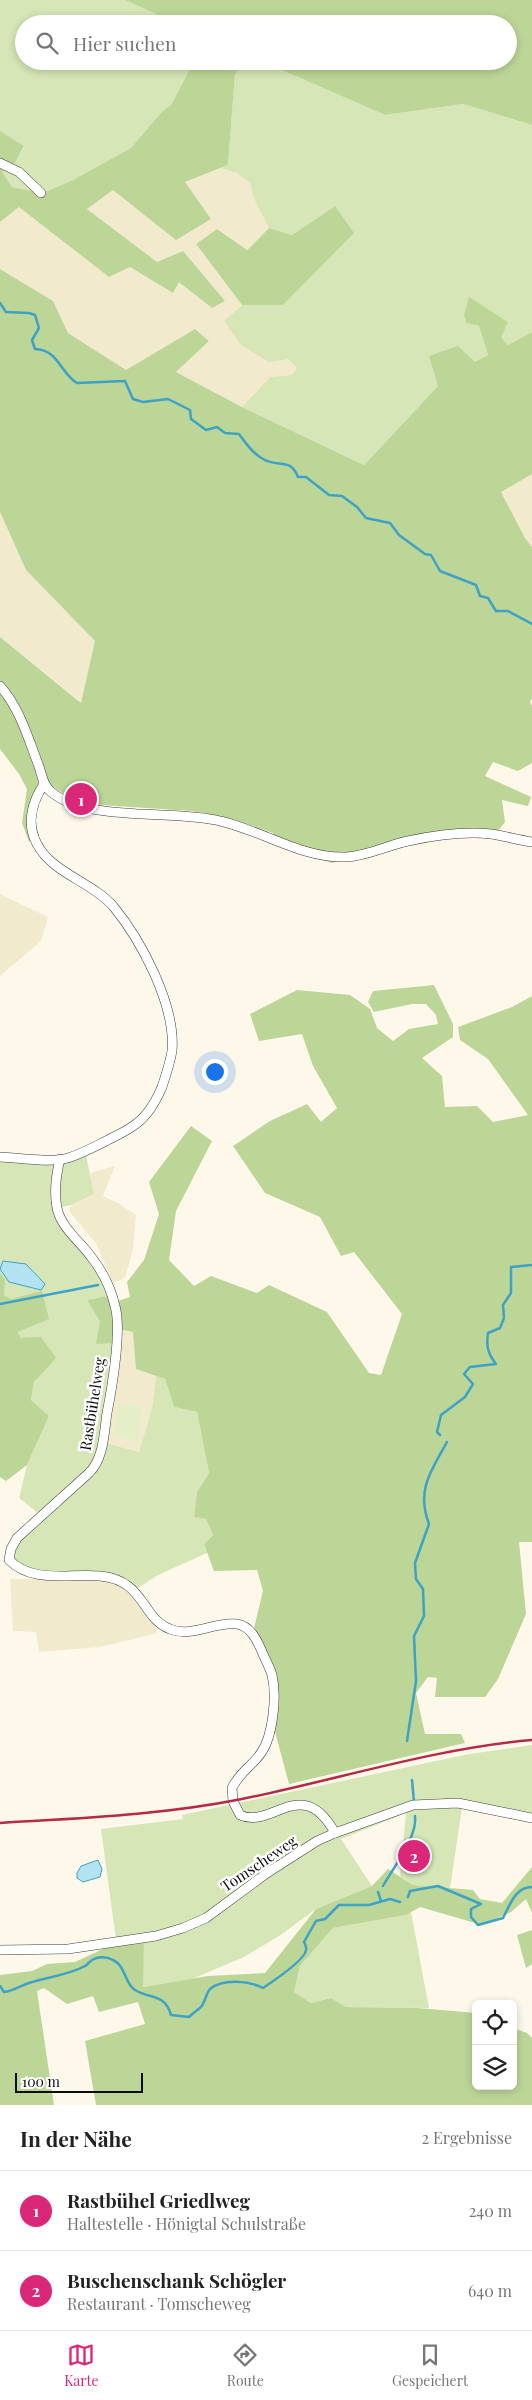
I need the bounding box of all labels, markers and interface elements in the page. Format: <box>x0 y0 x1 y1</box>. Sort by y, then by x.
search box <box>15 15 517 70</box>
icon: search <box>33 29 61 57</box>
text: Hier suchen <box>73 30 176 56</box>
pin: 1 <box>65 780 97 818</box>
your location <box>202 1059 228 1085</box>
street label: Rastbühelweg <box>75 1356 109 1452</box>
street label: Tomscheweg <box>217 1830 300 1896</box>
pin: 2 <box>398 1837 430 1875</box>
map controls <box>472 2000 517 2090</box>
button: locate <box>472 2000 517 2045</box>
button: layers <box>472 2045 517 2090</box>
scale bar <box>15 2070 142 2093</box>
text: 100 m <box>22 2072 60 2091</box>
text: In der Nähe <box>20 2124 132 2152</box>
text: 2 Ergebnisse <box>421 2127 512 2148</box>
text: Rastbühel Griedlweg <box>67 2187 250 2213</box>
text: 1 <box>33 2200 39 2221</box>
text: 240 m <box>469 2200 512 2221</box>
text: Haltestelle · Hönigtal Schulstraße <box>67 2213 306 2234</box>
text: Buschenschank Schögler <box>67 2267 286 2293</box>
text: 2 <box>32 2280 40 2301</box>
text: 640 m <box>468 2280 512 2301</box>
text: Restaurant · Tomscheweg <box>67 2293 251 2314</box>
tab: Karte <box>64 2341 99 2390</box>
tab: Route <box>227 2341 264 2390</box>
tab: Gespeichert <box>392 2341 468 2390</box>

